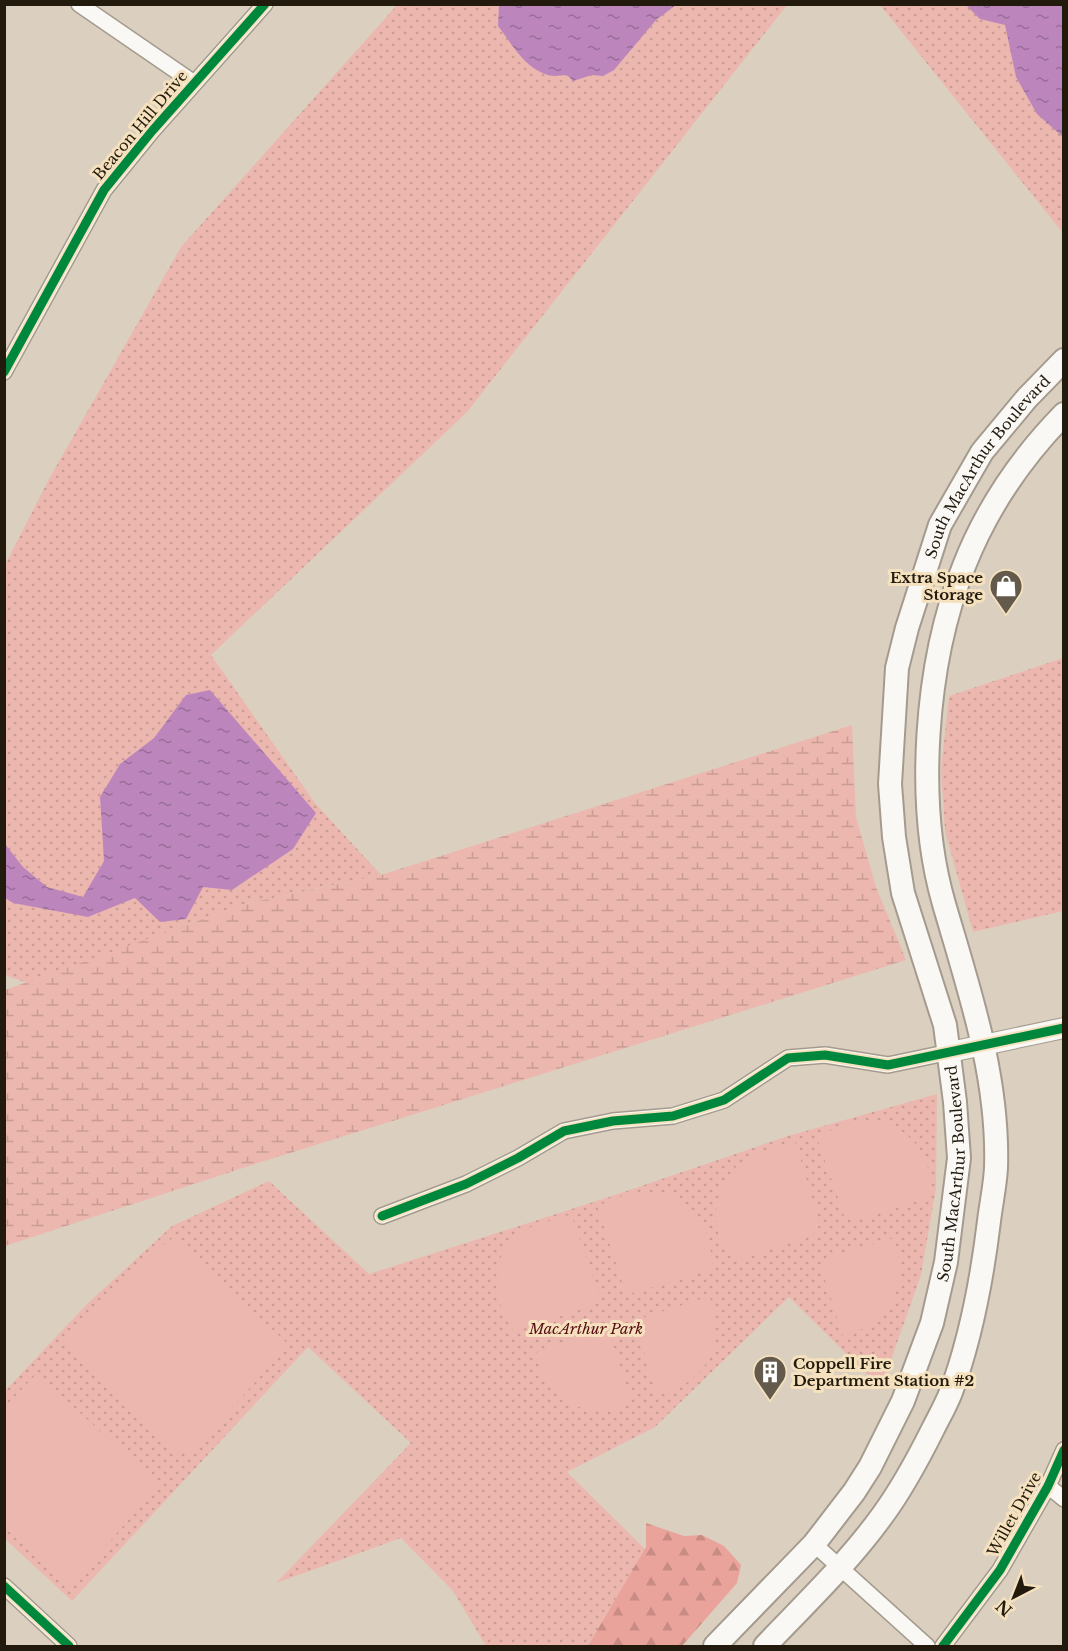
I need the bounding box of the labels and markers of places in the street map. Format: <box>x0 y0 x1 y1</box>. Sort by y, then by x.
place label: Extra Space Storage <box>890 568 983 604</box>
shop icon: Extra Space Storage <box>988 568 1024 615</box>
building icon: Coppell Fire Department Station #2 <box>752 1354 788 1401</box>
place label: Coppell Fire Department Station #2 <box>793 1354 974 1390</box>

